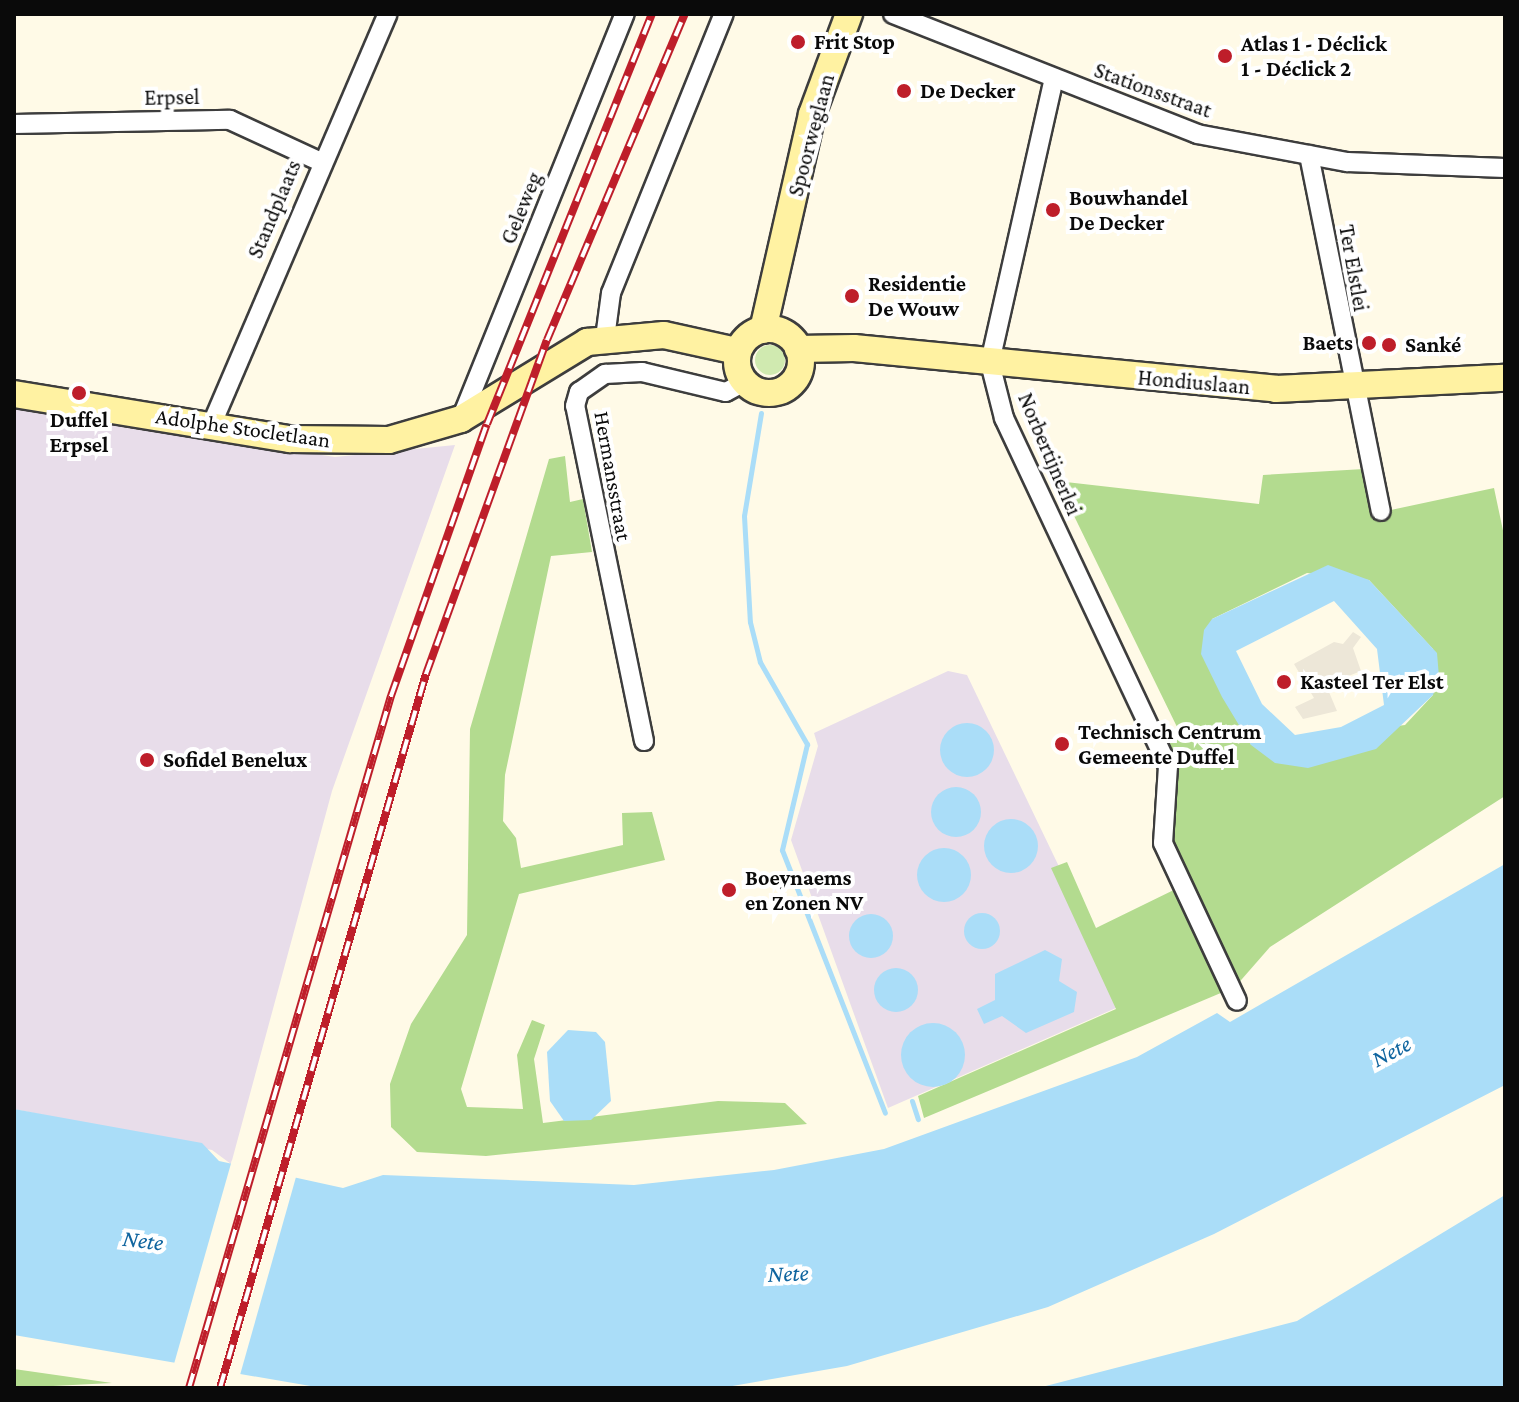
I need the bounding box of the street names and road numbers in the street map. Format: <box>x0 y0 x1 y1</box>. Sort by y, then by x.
street label: Stationsstraat <box>1091 57 1215 123</box>
street label: Spoorweglaan <box>782 71 840 199</box>
street label: Erpsel <box>144 83 200 111</box>
street label: Standplaats <box>241 156 307 262</box>
street label: Geleweg <box>495 168 547 248</box>
street label: Ter Elstlei <box>1333 223 1375 313</box>
street label: Hondiuslaan <box>1137 364 1251 400</box>
street label: Norbertijnerlei <box>1012 389 1088 519</box>
street label: Adolphe Stocletlaan <box>154 403 332 453</box>
street label: Hermansstraat <box>589 409 637 543</box>

